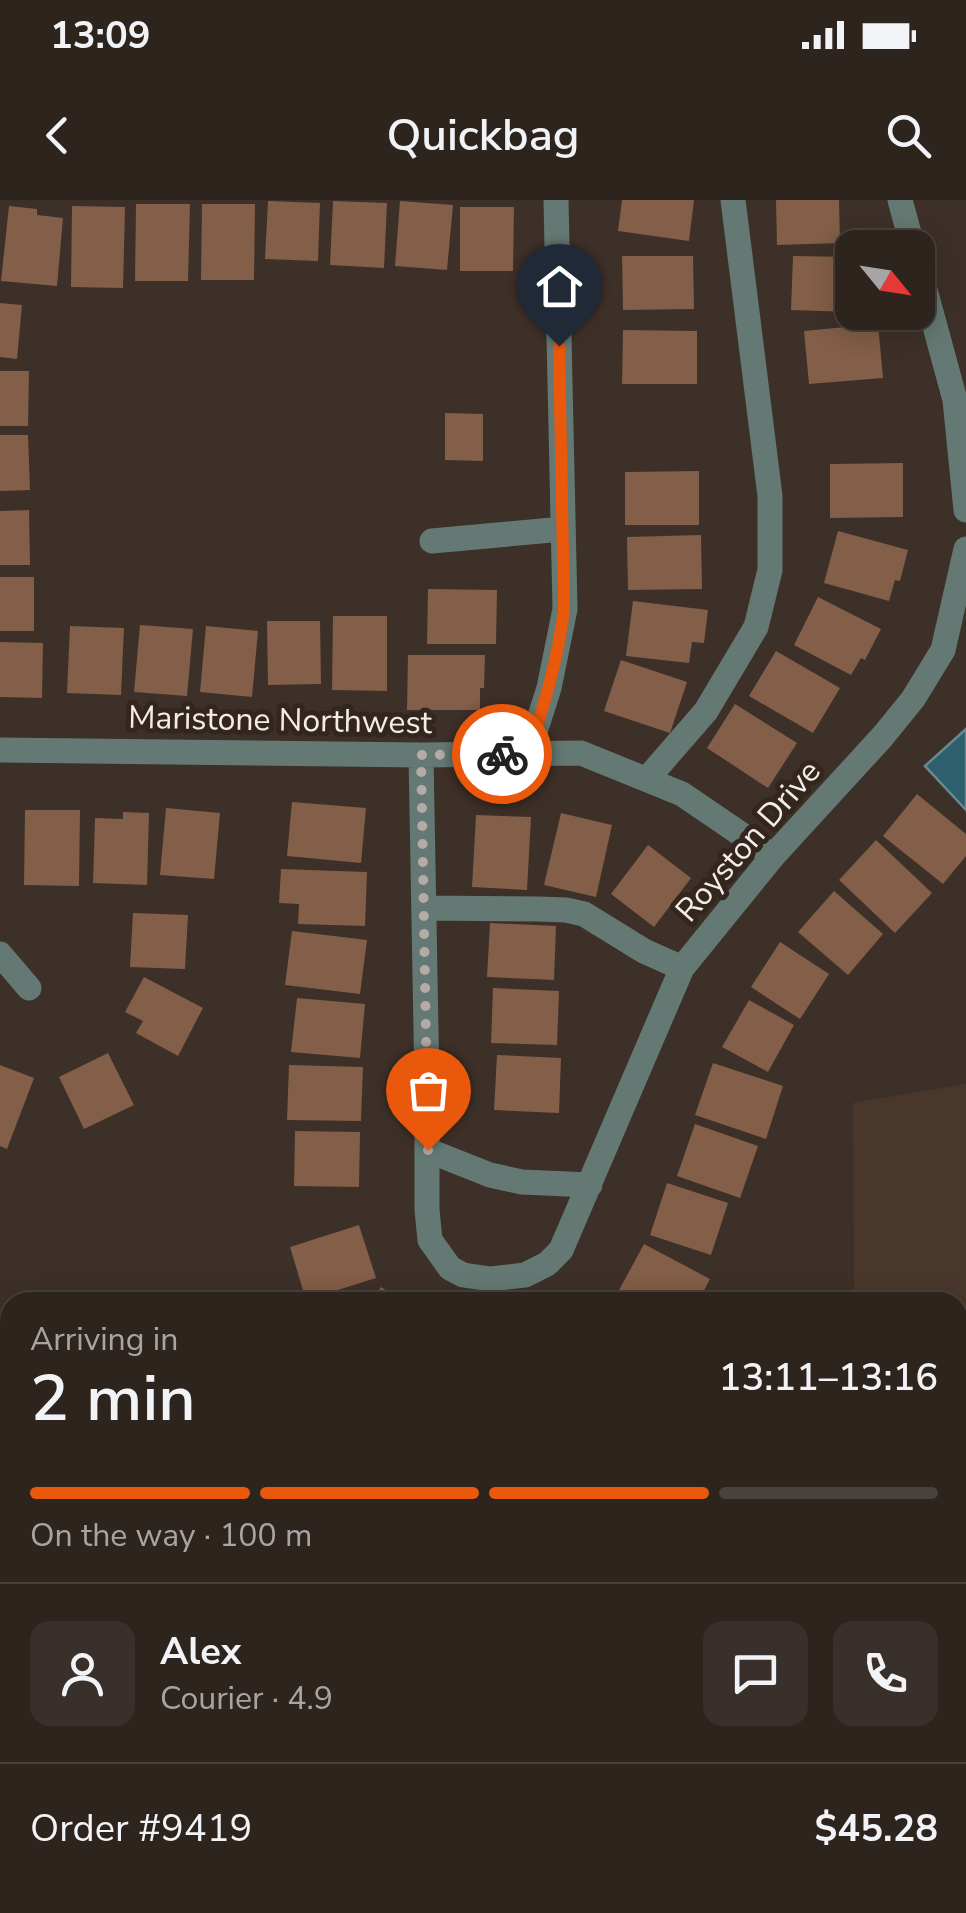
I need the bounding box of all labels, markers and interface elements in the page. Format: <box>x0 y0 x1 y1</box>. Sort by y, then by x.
text: 13:09 <box>50 10 151 61</box>
text: Quickbag <box>386 105 580 166</box>
icon: back <box>30 108 85 163</box>
icon: search <box>881 108 936 163</box>
north arrow <box>835 230 935 330</box>
map controls <box>835 230 935 330</box>
pin <box>517 244 602 347</box>
icon: home <box>532 259 587 314</box>
street label: Maristone Northwest <box>128 696 433 744</box>
courier <box>452 704 552 804</box>
icon: bike <box>475 727 530 782</box>
street label: Royston Drive <box>666 751 830 931</box>
pin <box>386 1048 471 1151</box>
icon: bag <box>401 1063 456 1118</box>
text: Arriving in <box>30 1318 178 1361</box>
text: 13:11–13:16 <box>719 1352 938 1403</box>
text: 2 min <box>30 1354 196 1443</box>
text: On the way · 100 m <box>30 1514 312 1557</box>
button: person <box>30 1621 135 1726</box>
button: chat <box>703 1621 808 1726</box>
button: phone <box>833 1621 938 1726</box>
text: Alex <box>160 1626 241 1677</box>
text: Courier · 4.9 <box>160 1677 333 1720</box>
text: Order #9419 <box>30 1803 252 1854</box>
text: $45.28 <box>815 1803 938 1854</box>

